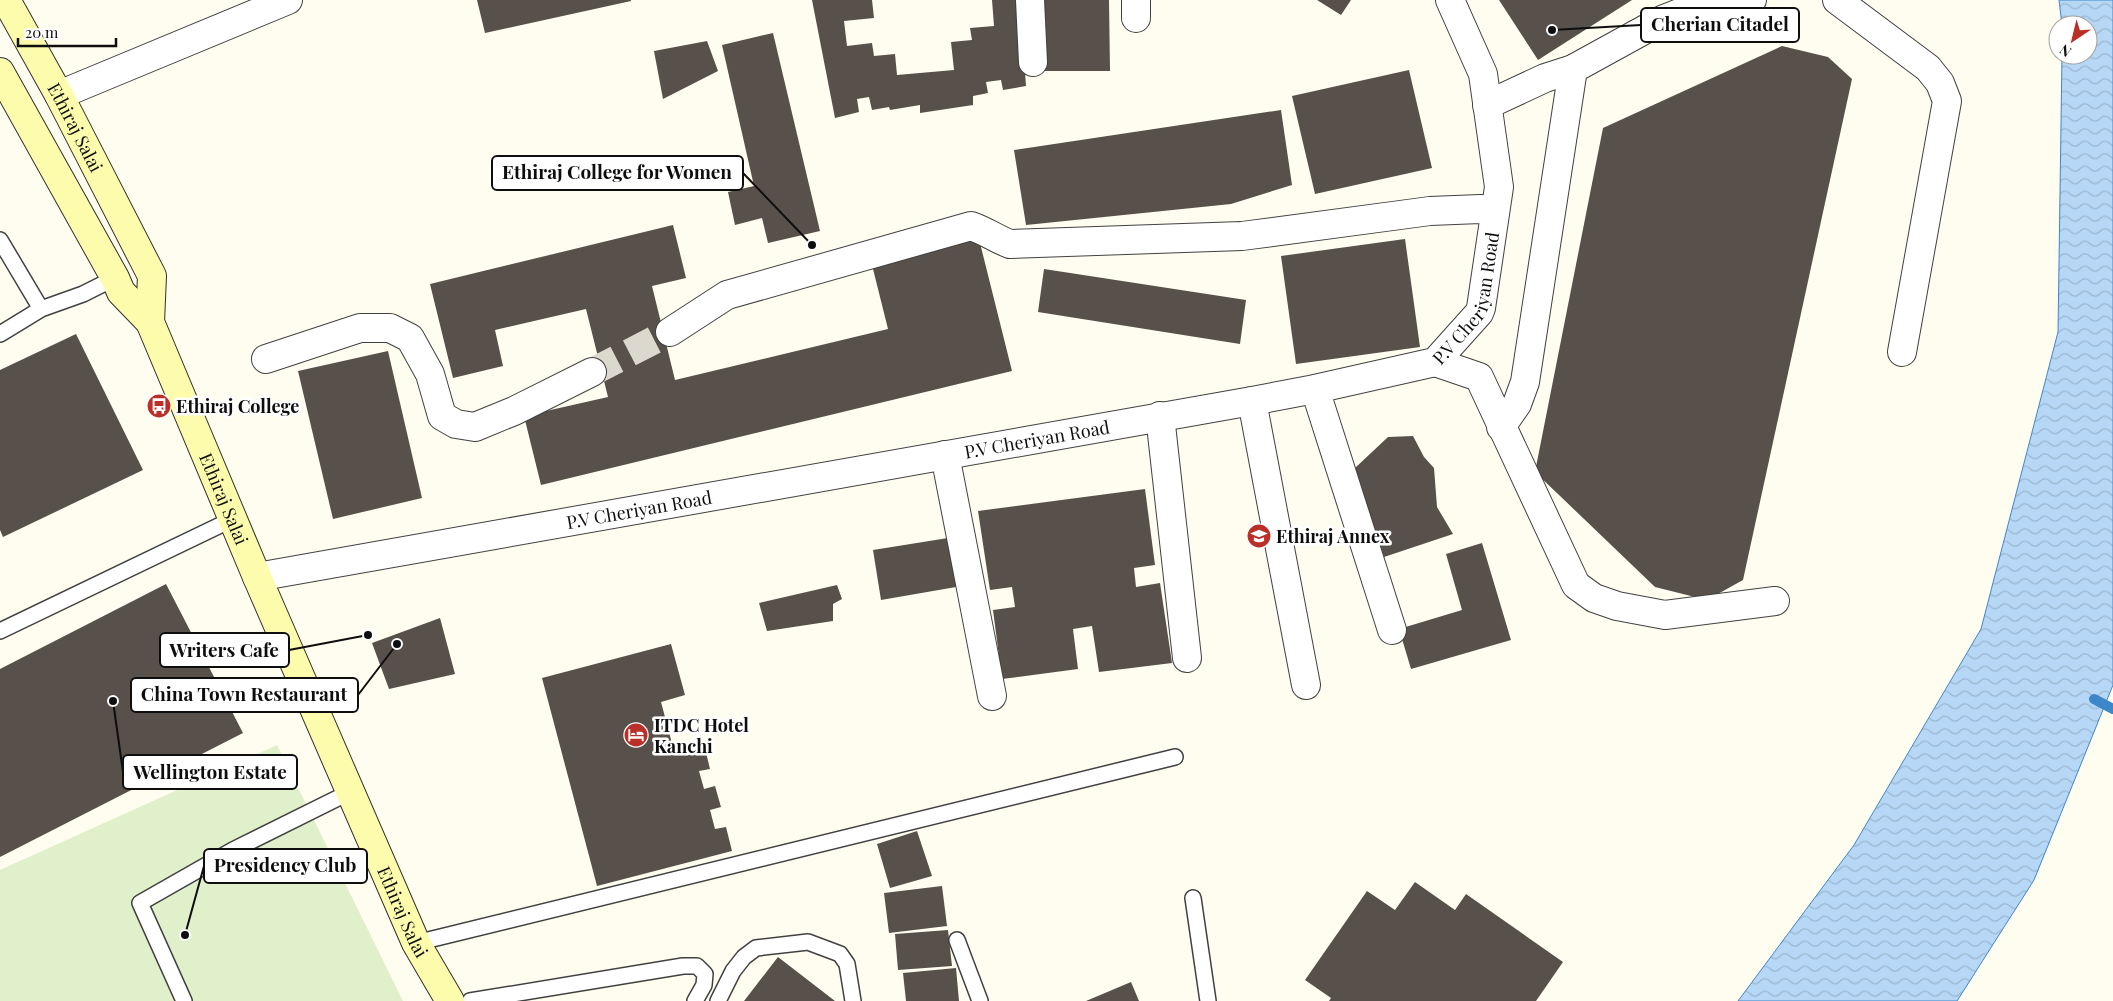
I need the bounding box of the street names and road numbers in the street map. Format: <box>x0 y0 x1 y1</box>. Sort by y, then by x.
street label: Ethiraj Salai <box>42 78 109 176</box>
street label: P.V Cheriyan Road <box>1427 230 1504 369</box>
street label: P.V Cheriyan Road <box>962 414 1112 464</box>
street label: Ethiraj Salai <box>194 449 254 548</box>
street label: P.V Cheriyan Road <box>565 485 714 534</box>
street label: Ethiraj Salai <box>372 862 434 962</box>

